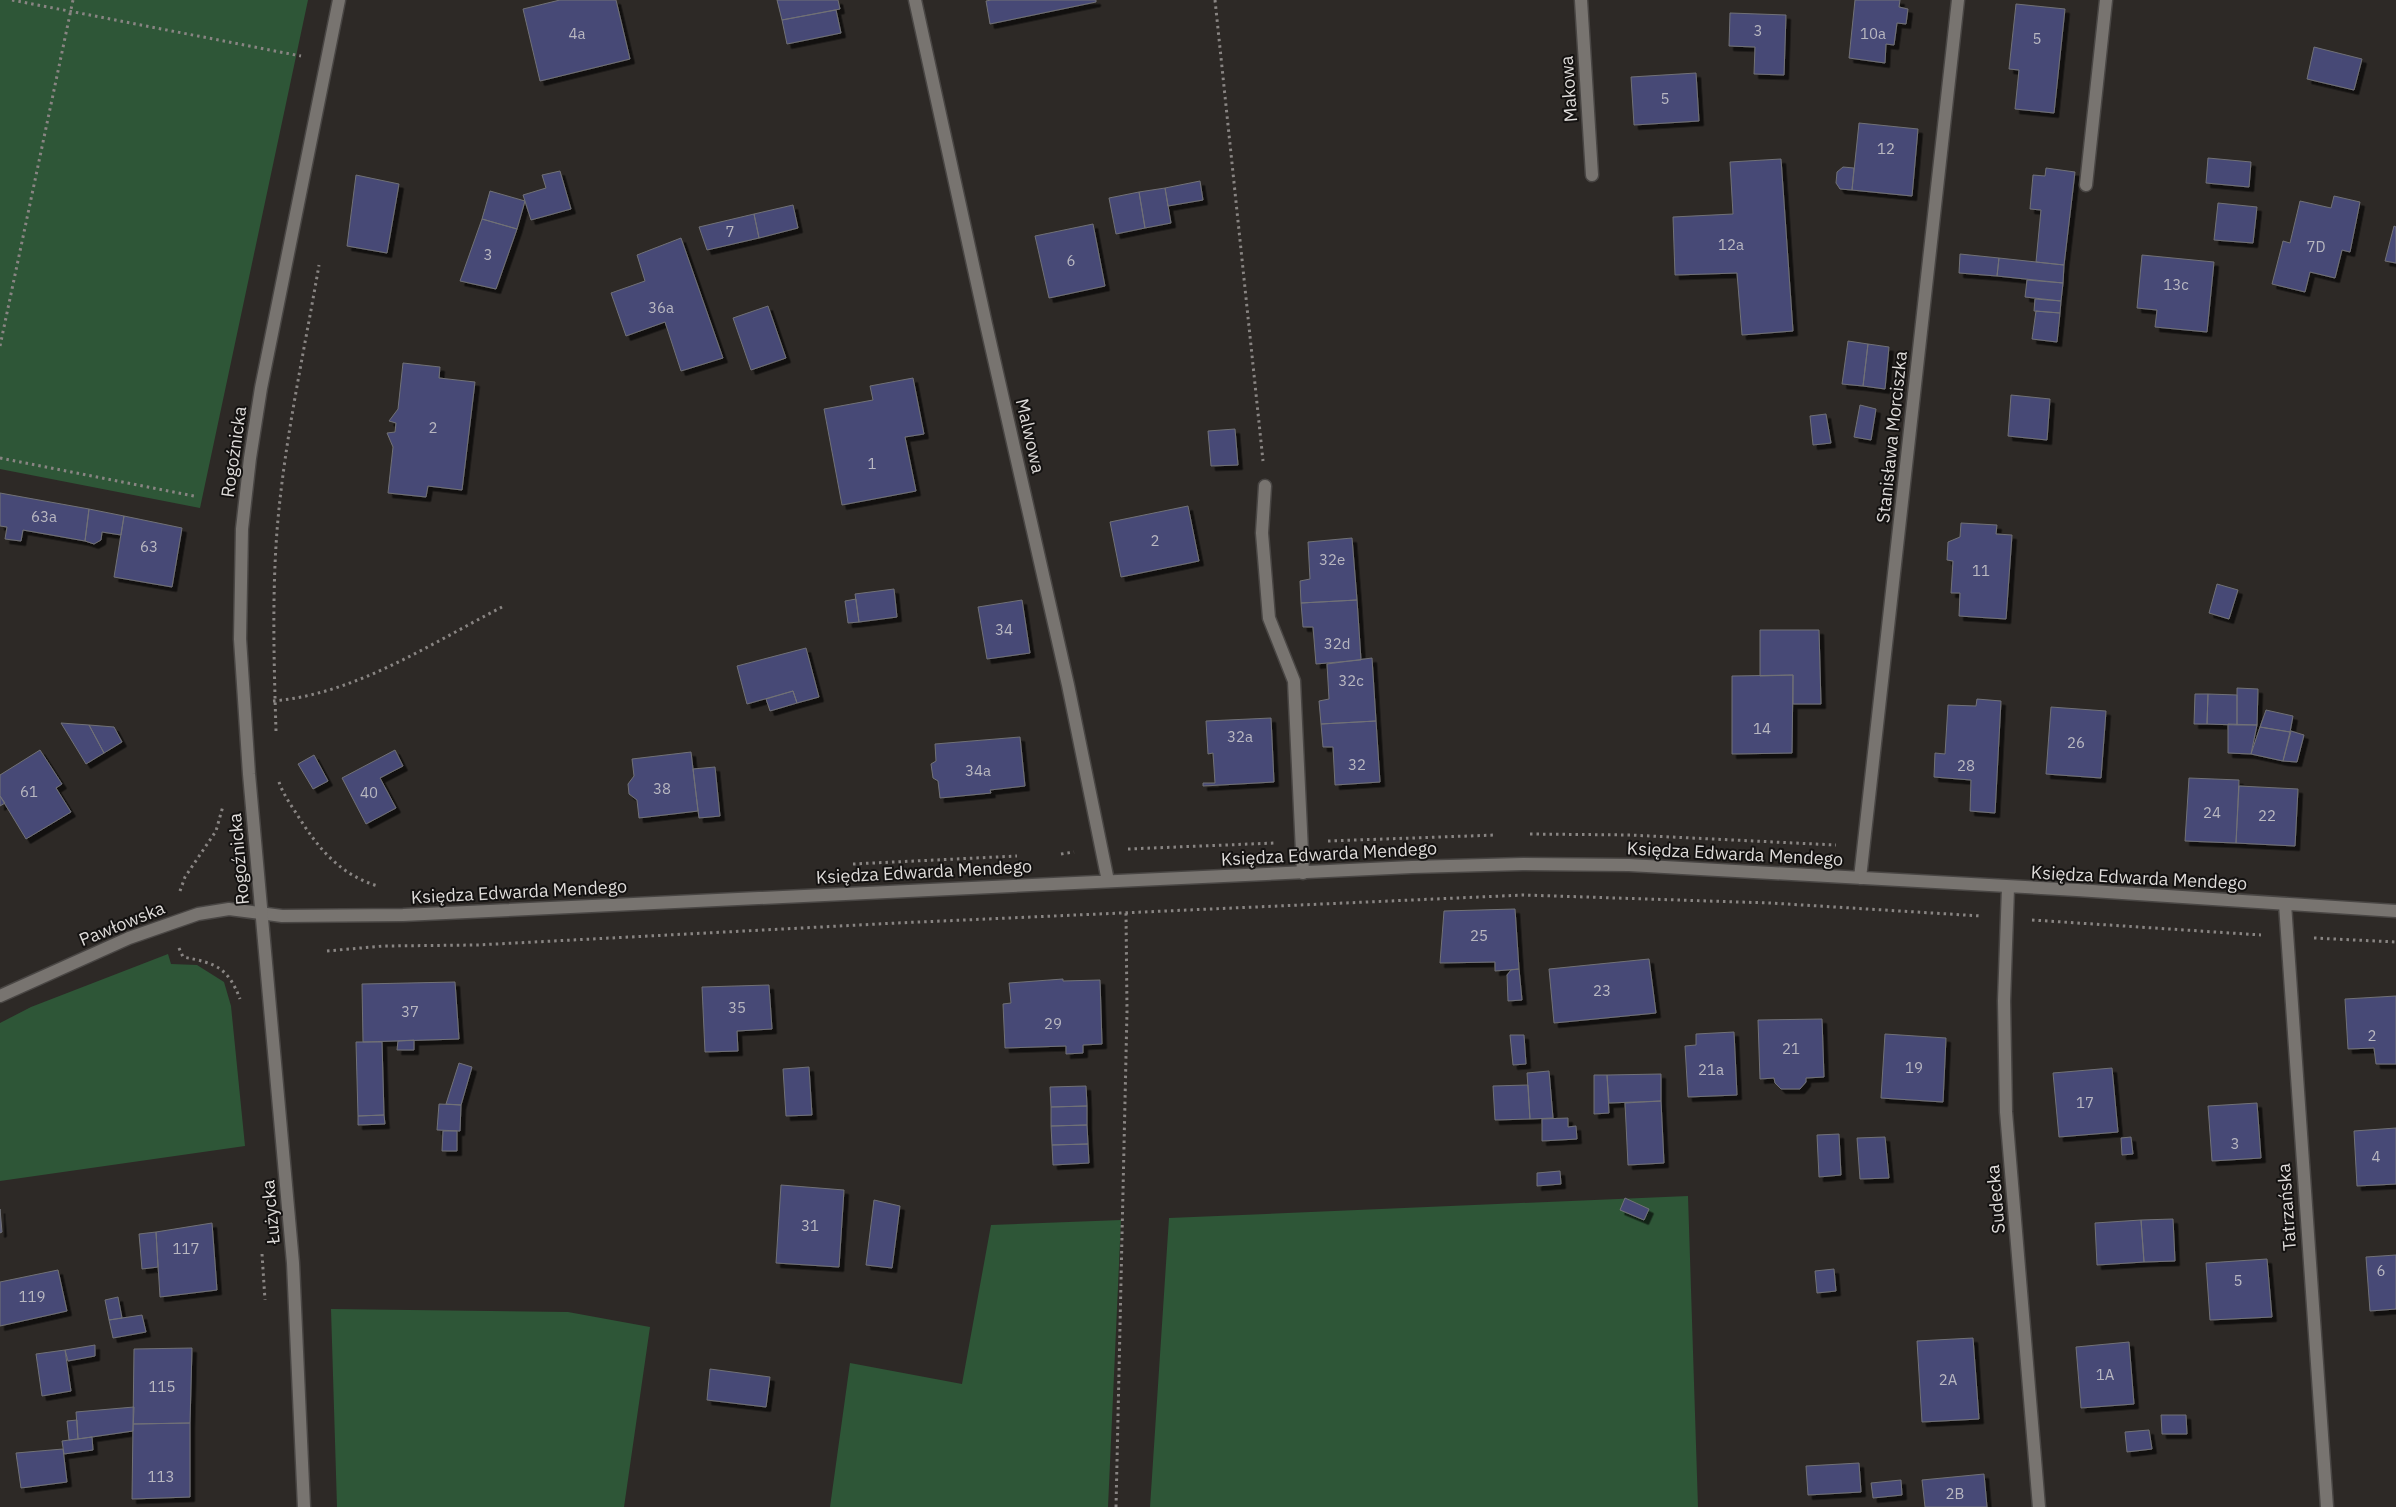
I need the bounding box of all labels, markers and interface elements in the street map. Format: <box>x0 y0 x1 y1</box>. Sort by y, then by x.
house number: 3 <box>1753 21 1763 40</box>
house number: 4a <box>568 24 586 43</box>
house number: 10a <box>1860 24 1886 43</box>
house number: 5 <box>2032 29 2042 48</box>
street label: Makowa <box>1555 55 1582 123</box>
house number: 5 <box>1660 89 1670 108</box>
house number: 12 <box>1877 139 1895 158</box>
house number: 7 <box>725 222 735 241</box>
house number: 12a <box>1718 235 1744 254</box>
house number: 7D <box>2306 237 2326 256</box>
house number: 3 <box>483 245 493 264</box>
house number: 6 <box>1066 251 1076 270</box>
house number: 13c <box>2163 275 2189 294</box>
house number: 36a <box>648 298 674 317</box>
street label: Stanisława Morciszka <box>1871 350 1912 524</box>
street label: Malwowa <box>1011 396 1050 476</box>
street label: Rogoźnicka <box>216 404 251 499</box>
house number: 2 <box>428 418 438 437</box>
house number: 1 <box>867 454 877 473</box>
house number: 63a <box>31 507 57 526</box>
house number: 2 <box>1150 531 1160 550</box>
house number: 63 <box>140 537 158 556</box>
house number: 32e <box>1319 550 1345 569</box>
house number: 11 <box>1972 561 1990 580</box>
house number: 34 <box>995 620 1013 639</box>
house number: 32d <box>1324 634 1350 653</box>
house number: 32c <box>1338 671 1364 690</box>
house number: 14 <box>1753 719 1771 738</box>
house number: 32a <box>1227 727 1253 746</box>
house number: 26 <box>2067 733 2085 752</box>
house number: 32 <box>1348 755 1366 774</box>
house number: 28 <box>1957 756 1975 775</box>
house number: 34a <box>965 761 991 780</box>
house number: 38 <box>653 779 671 798</box>
house number: 61 <box>20 782 38 801</box>
house number: 40 <box>360 783 378 802</box>
house number: 24 <box>2203 803 2221 822</box>
house number: 22 <box>2258 806 2276 825</box>
street label: Rogoźnicka <box>223 812 254 906</box>
street label: Księdza Edwarda Mendego <box>1220 836 1438 871</box>
street label: Księdza Edwarda Mendego <box>1626 836 1844 871</box>
street label: Księdza Edwarda Mendego <box>815 854 1033 889</box>
street label: Księdza Edwarda Mendego <box>2030 860 2248 895</box>
street label: Księdza Edwarda Mendego <box>410 874 628 909</box>
street label: Pawłowska <box>75 896 169 951</box>
house number: 25 <box>1470 926 1488 945</box>
house number: 23 <box>1593 981 1611 1000</box>
house number: 35 <box>728 998 746 1017</box>
house number: 37 <box>401 1002 419 1021</box>
house number: 29 <box>1044 1014 1062 1033</box>
house number: 2 <box>2367 1026 2377 1045</box>
house number: 21 <box>1782 1039 1800 1058</box>
house number: 19 <box>1905 1058 1923 1077</box>
house number: 21a <box>1698 1060 1724 1079</box>
house number: 17 <box>2076 1093 2094 1112</box>
house number: 3 <box>2230 1134 2240 1153</box>
house number: 4 <box>2371 1147 2381 1166</box>
street label: Tatrzańska <box>2272 1162 2301 1252</box>
street label: Sudecka <box>1981 1163 2010 1234</box>
street label: Łużycka <box>256 1179 285 1246</box>
house number: 31 <box>801 1216 819 1235</box>
house number: 117 <box>172 1239 200 1258</box>
house number: 6 <box>2376 1261 2386 1280</box>
house number: 5 <box>2233 1271 2243 1290</box>
house number: 119 <box>18 1287 46 1306</box>
house number: 1A <box>2096 1365 2115 1384</box>
house number: 2A <box>1939 1370 1958 1389</box>
house number: 115 <box>148 1377 176 1396</box>
house number: 113 <box>147 1467 175 1486</box>
house number: 2B <box>1946 1484 1964 1503</box>

